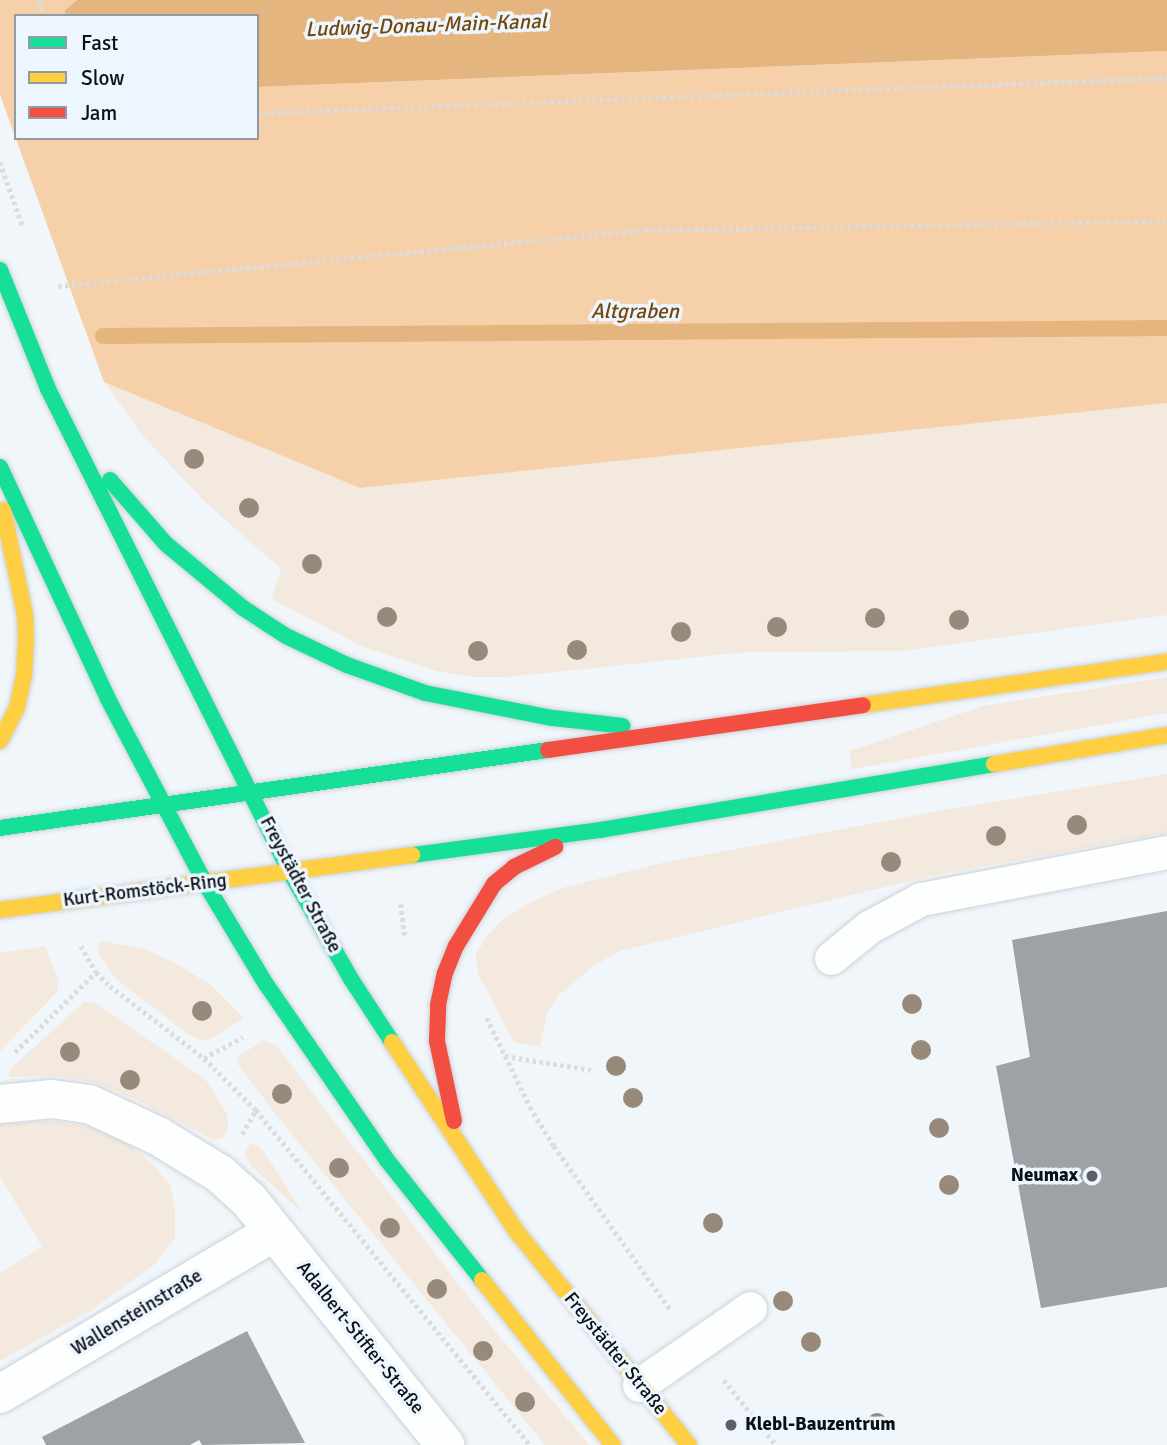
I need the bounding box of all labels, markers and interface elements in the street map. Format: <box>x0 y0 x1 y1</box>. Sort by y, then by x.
water label: Ludwig-Donau-Main-Kanal <box>305 8 547 42</box>
legend <box>14 14 259 140</box>
text: Fast <box>81 30 118 56</box>
text: Slow <box>81 65 125 91</box>
text: Jam <box>81 100 117 126</box>
water label: Altgraben <box>591 298 679 324</box>
street label: Freystädter Straße <box>254 813 346 957</box>
street label: Kurt-Romstöck-Ring <box>62 870 228 912</box>
place label: Neumax <box>1011 1165 1078 1187</box>
marker: Neumax <box>1084 1168 1100 1184</box>
street label: Adalbert-Stifter-Straße <box>291 1257 429 1419</box>
street label: Wallensteinstraße <box>68 1265 206 1361</box>
street label: Freystädter Straße <box>559 1288 671 1420</box>
place label: Klebl-Bauzentrum <box>745 1414 896 1436</box>
marker: Klebl-Bauzentrum <box>723 1417 739 1433</box>

